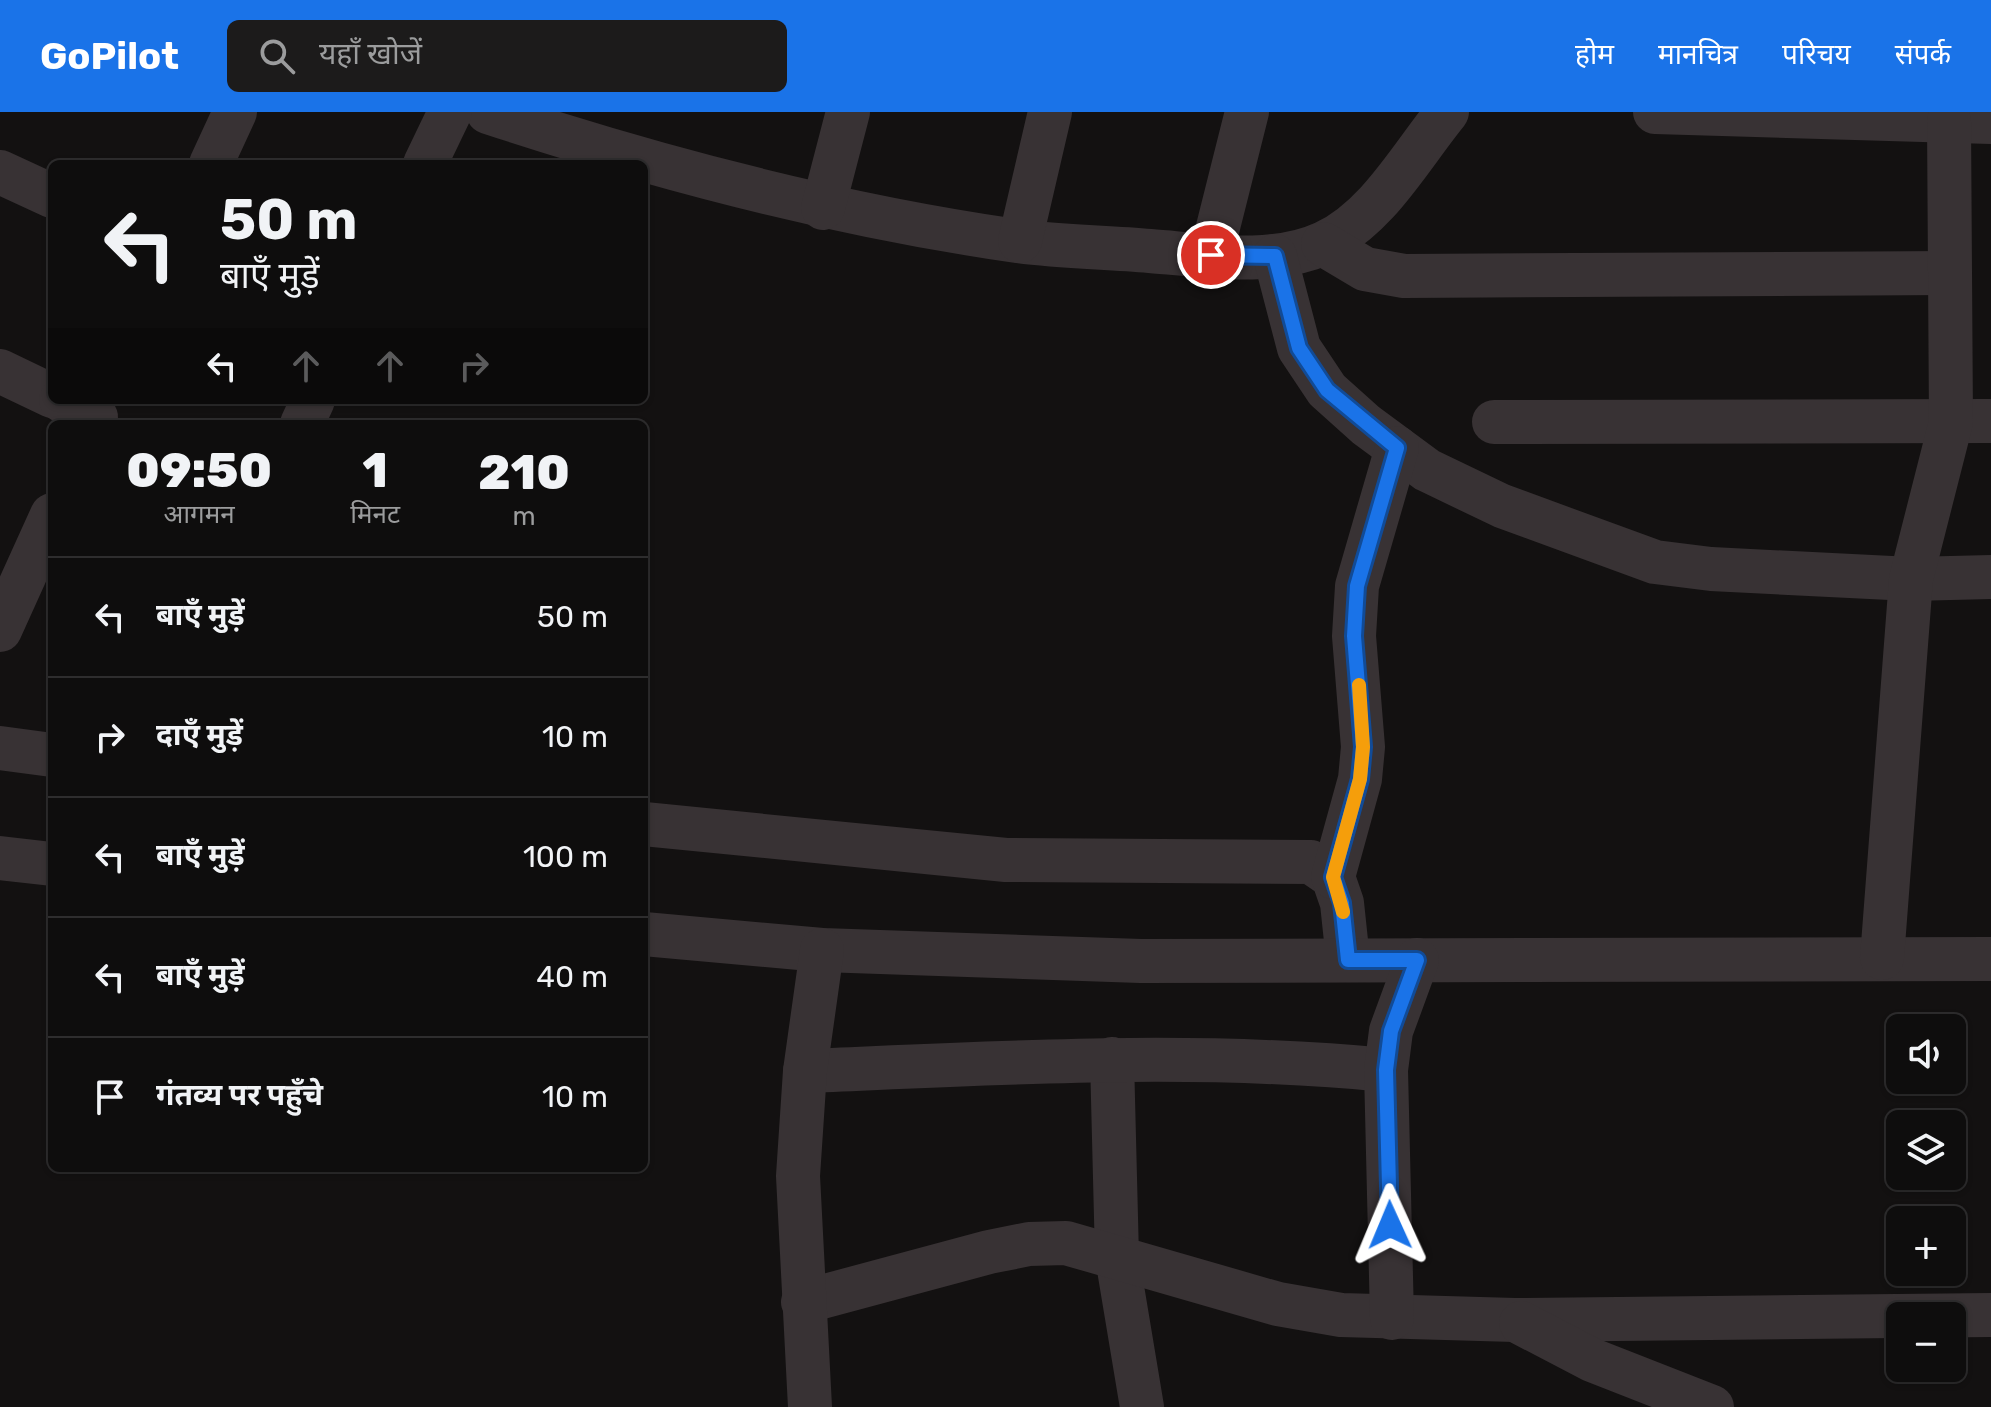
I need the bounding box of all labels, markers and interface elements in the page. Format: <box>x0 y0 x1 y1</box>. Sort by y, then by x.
search box <box>227 20 787 92</box>
text: GoPilot <box>40 33 179 79</box>
icon: search <box>255 34 299 78</box>
text: यहाँ खोजें <box>319 36 422 72</box>
text: होम <box>1575 38 1614 71</box>
text: मानचित्र <box>1658 38 1738 71</box>
text: परिचय <box>1782 38 1851 71</box>
text: संपर्क <box>1895 38 1951 71</box>
text: 50 m <box>220 187 357 253</box>
icon: left <box>88 192 192 296</box>
pin <box>1177 221 1245 289</box>
icon: arrive <box>1189 233 1233 277</box>
text: बाएँ मुड़ें <box>220 254 319 297</box>
icon: left <box>200 344 244 388</box>
icon: ahead <box>284 344 328 388</box>
icon: ahead <box>368 344 412 388</box>
icon: right <box>452 344 496 388</box>
text: 09:50 <box>126 442 272 499</box>
text: 1 <box>363 442 388 499</box>
text: 210 <box>478 444 570 501</box>
text: आगमन <box>164 499 235 530</box>
text: मिनट <box>350 499 400 530</box>
text: m <box>512 501 536 532</box>
icon: left <box>88 595 132 639</box>
text: बाएँ मुड़ें <box>156 597 245 633</box>
text: 50 m <box>537 599 608 635</box>
icon: right <box>88 715 132 759</box>
text: दाएँ मुड़ें <box>156 717 243 753</box>
text: 10 m <box>542 719 608 755</box>
icon: left <box>88 835 132 879</box>
text: बाएँ मुड़ें <box>156 837 245 873</box>
text: 100 m <box>523 839 608 875</box>
icon: left <box>88 955 132 999</box>
text: बाएँ मुड़ें <box>156 957 245 993</box>
text: 40 m <box>536 959 608 995</box>
map controls <box>1886 1014 1966 1382</box>
button: sound <box>1886 1014 1966 1094</box>
icon: arrive <box>88 1075 132 1119</box>
text: गंतव्य पर पहुँचे <box>156 1077 323 1113</box>
text: 10 m <box>542 1079 608 1115</box>
button: layers <box>1886 1110 1966 1190</box>
position arrow <box>1348 1183 1432 1267</box>
button: + <box>1886 1206 1966 1286</box>
button: − <box>1886 1302 1966 1382</box>

